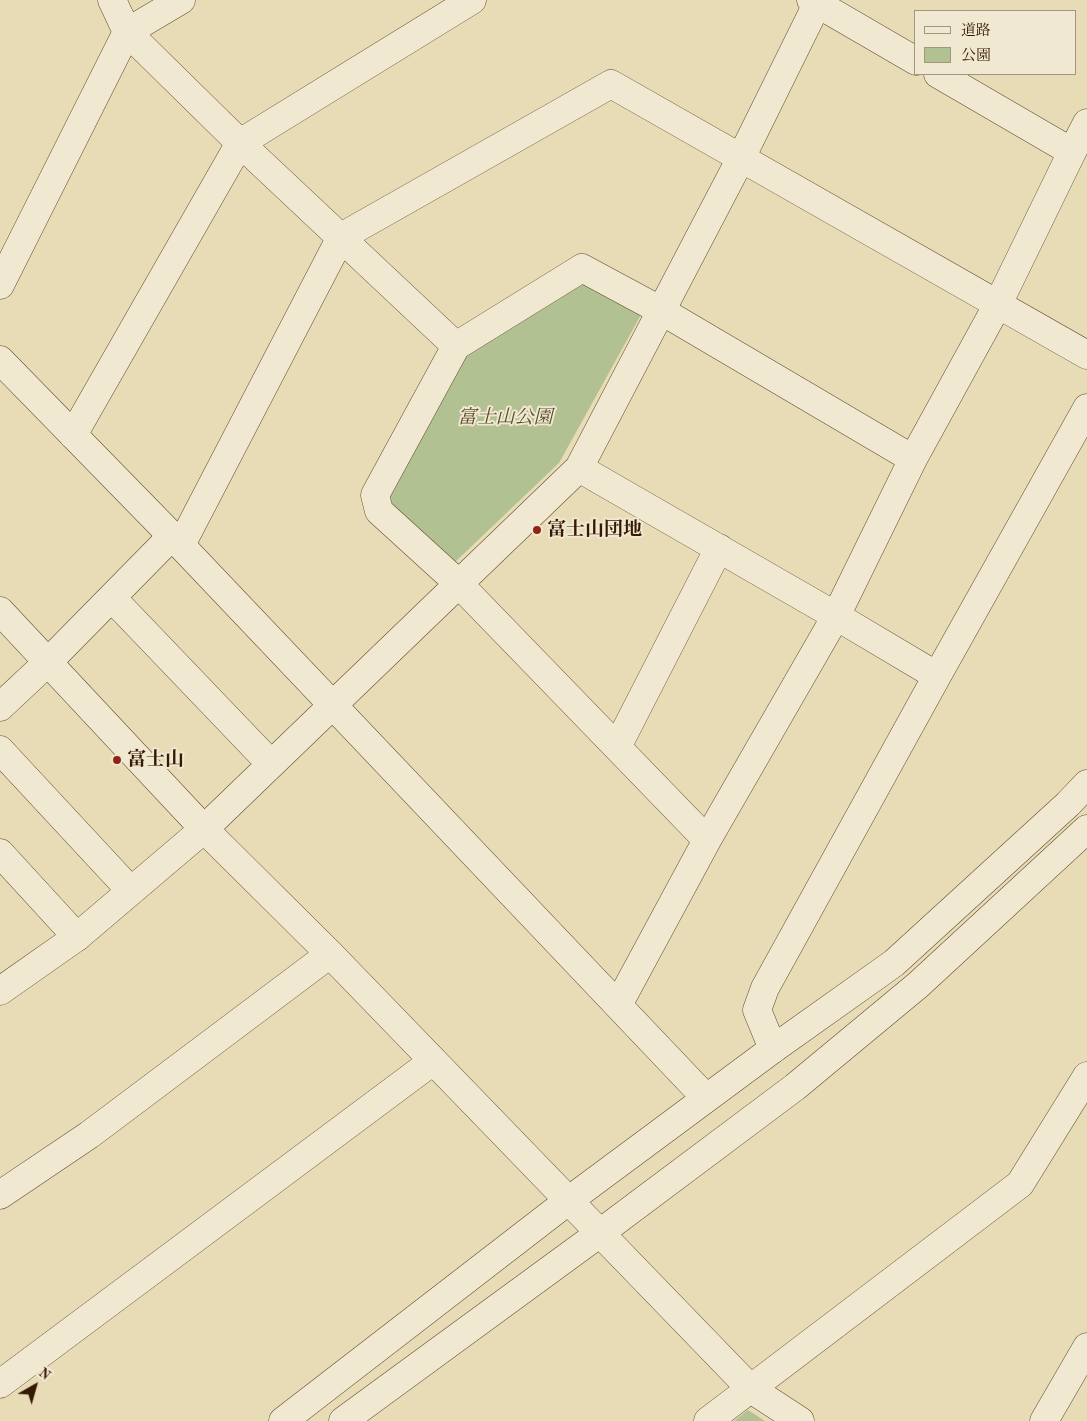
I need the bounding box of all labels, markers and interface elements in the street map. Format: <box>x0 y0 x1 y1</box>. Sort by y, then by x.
legend <box>914 10 1077 75</box>
text: 道路 <box>961 24 991 39</box>
text: 公園 <box>961 49 991 64</box>
park label: 富士山公園 <box>458 407 552 429</box>
place label: 富士山団地 <box>547 519 642 541</box>
marker: 富士山団地 <box>531 524 543 536</box>
place label: 富士山 <box>127 749 184 771</box>
marker: 富士山 <box>111 754 123 766</box>
north arrow <box>10 1361 60 1411</box>
text: N <box>36 1365 53 1383</box>

